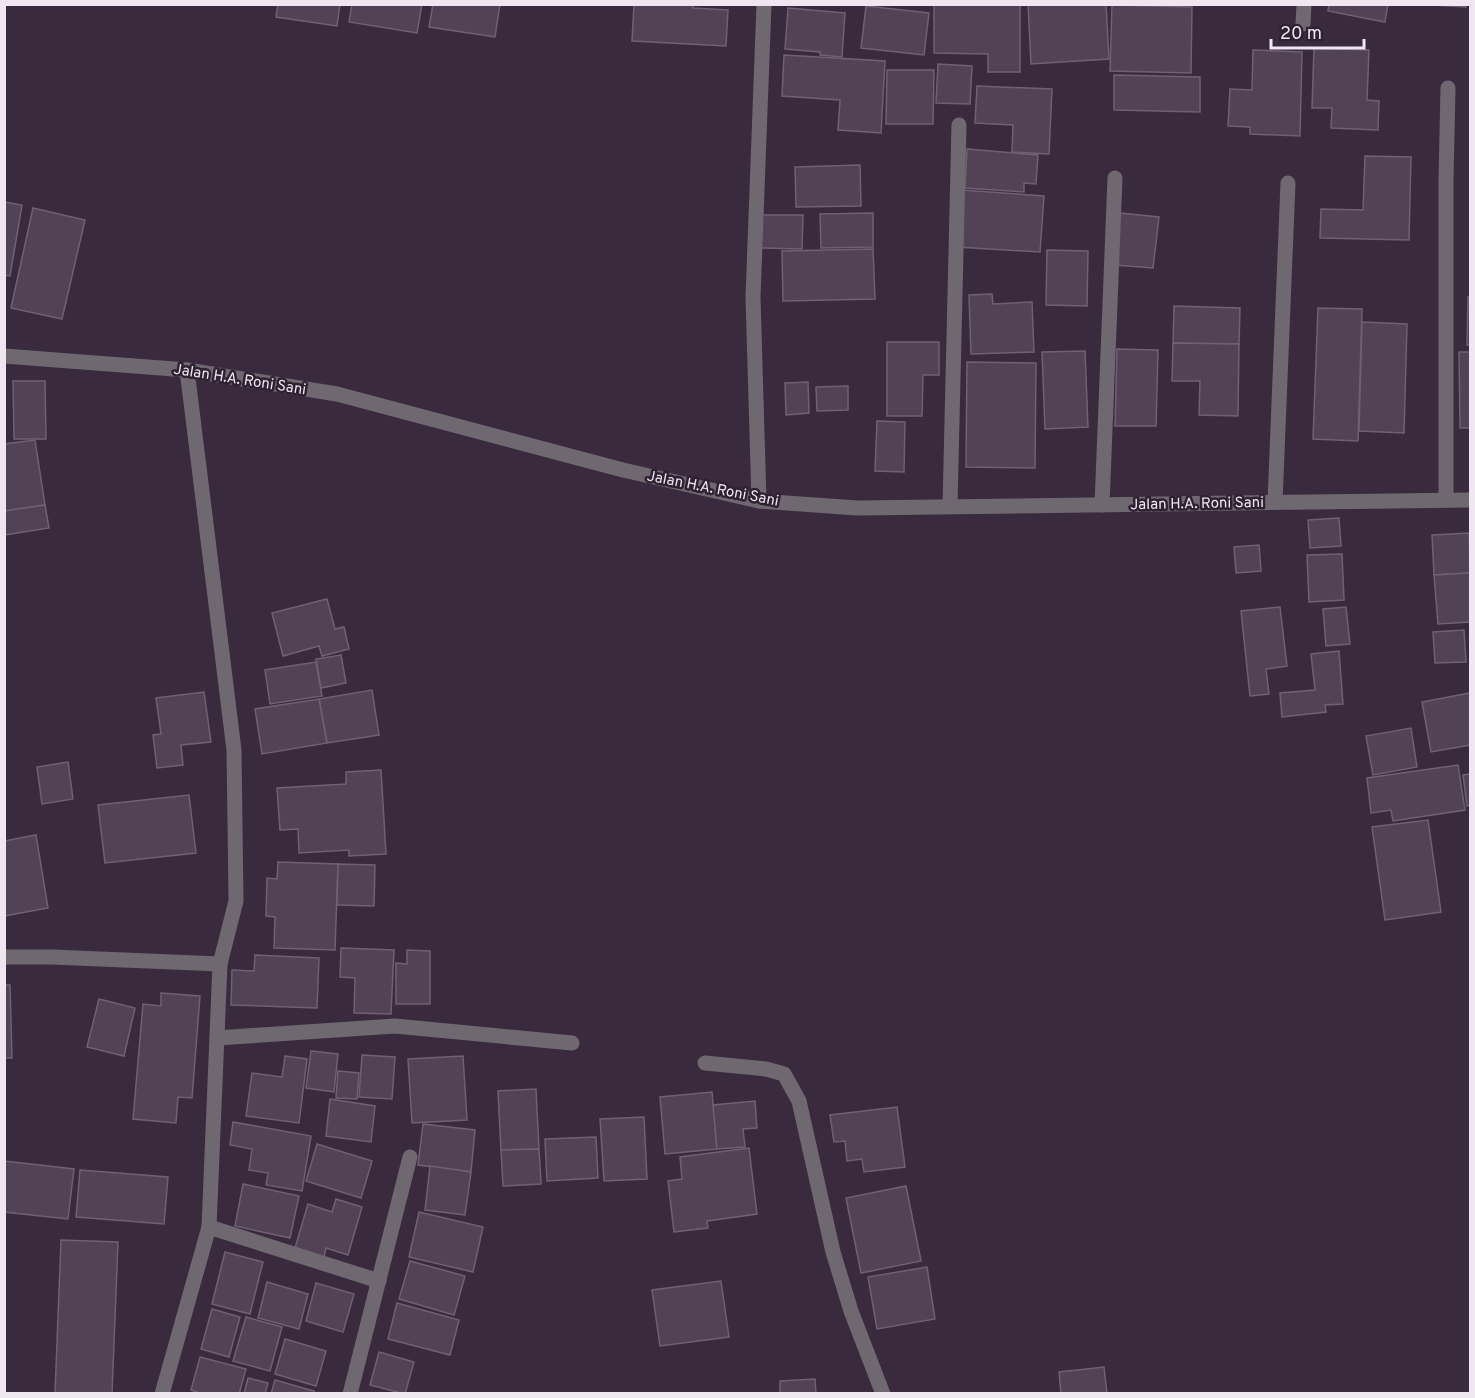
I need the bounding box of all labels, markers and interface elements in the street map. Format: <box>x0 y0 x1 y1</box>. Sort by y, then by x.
scale bar <box>1271 12 1364 50</box>
text: 20 m <box>1280 23 1322 46</box>
street label: Jalan H.A. Roni Sani <box>172 361 307 400</box>
street label: Jalan H.A. Roni Sani <box>645 467 780 512</box>
street label: Jalan H.A. Roni Sani <box>1130 494 1264 515</box>

